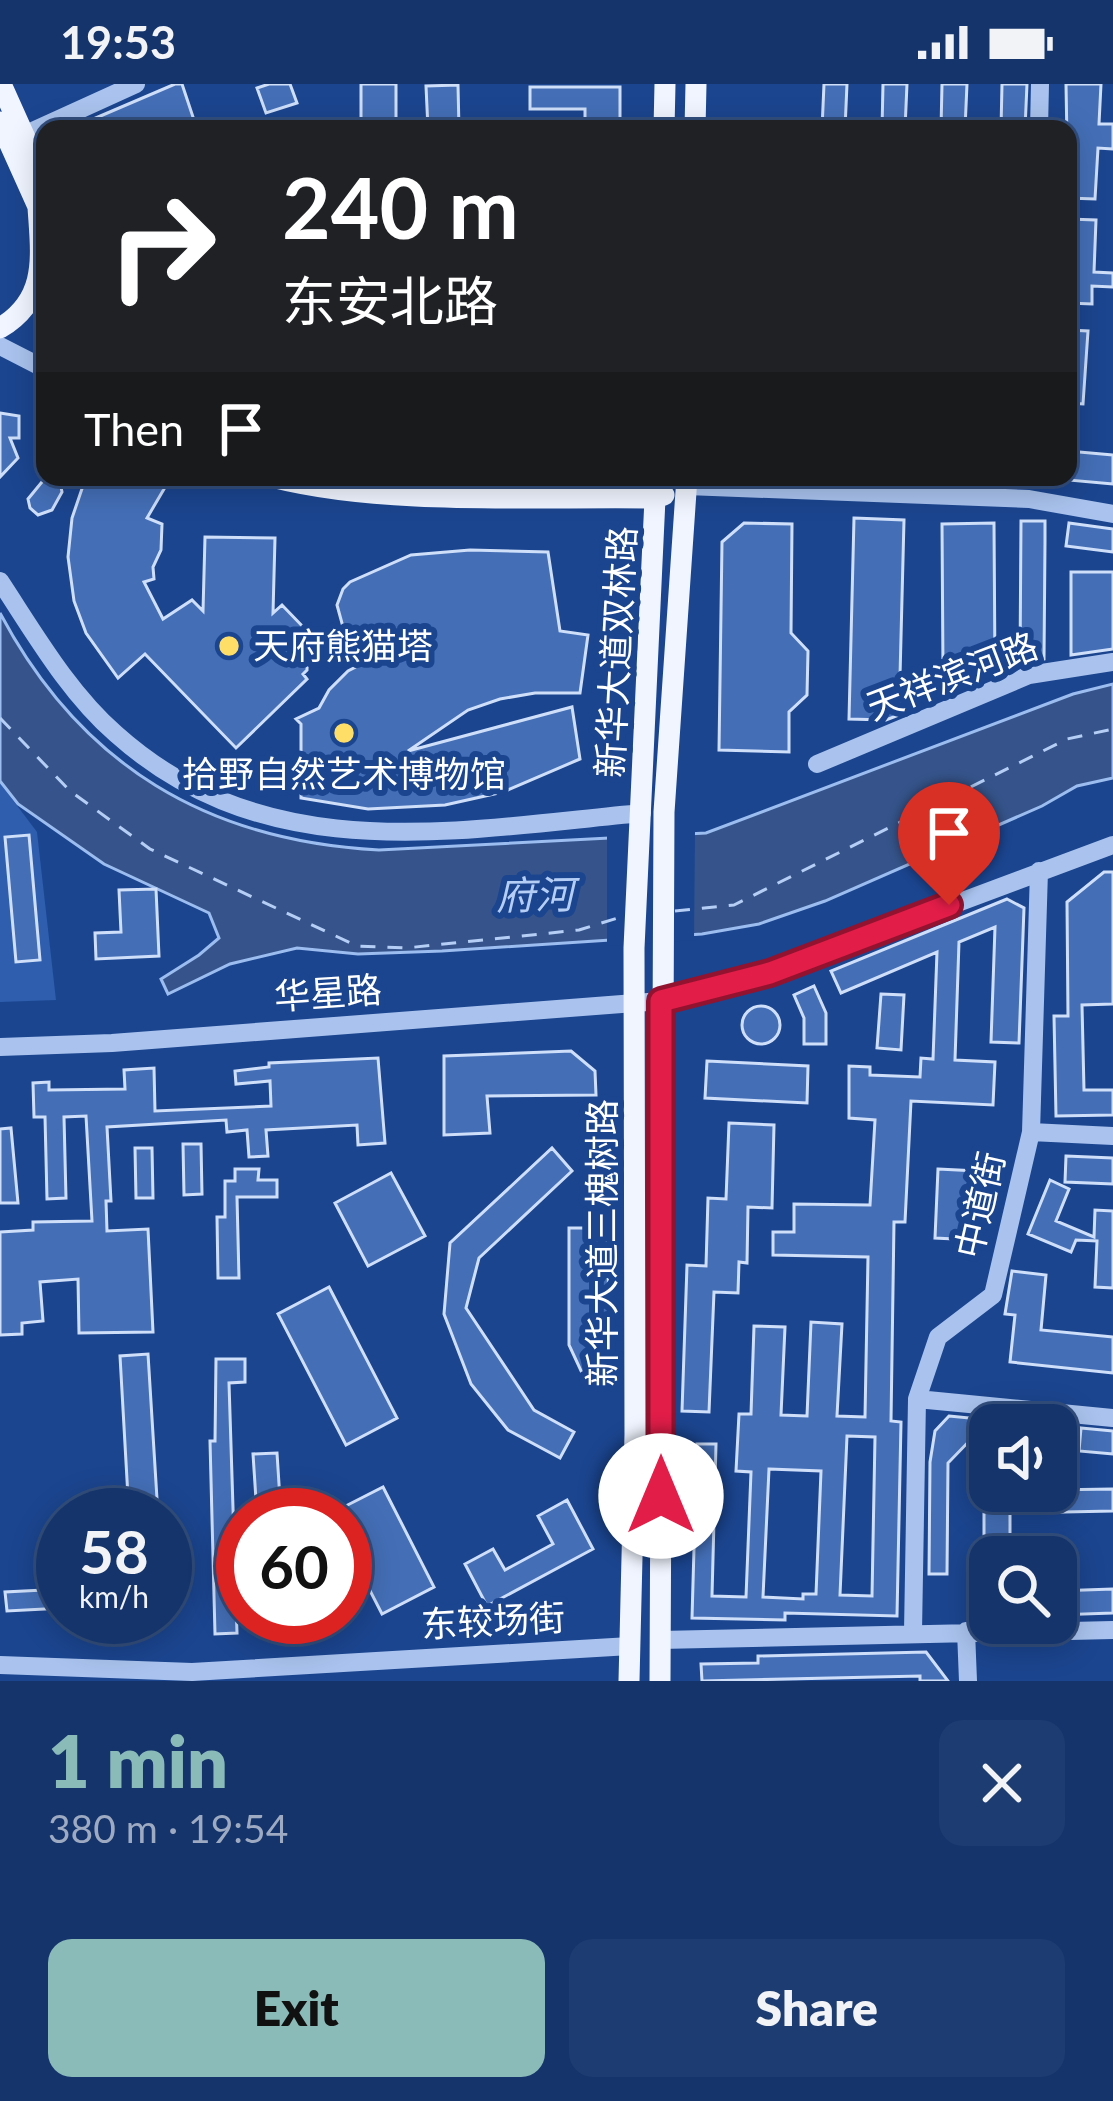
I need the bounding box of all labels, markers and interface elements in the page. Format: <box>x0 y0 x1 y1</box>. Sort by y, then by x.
text: 19:53 <box>60 15 176 69</box>
text: 240 m <box>282 156 519 257</box>
icon: right <box>84 168 240 324</box>
text: 东安北路 <box>282 268 498 333</box>
icon: arrive <box>208 396 274 462</box>
text: Then <box>84 402 184 456</box>
street label: 新华大道双林路 <box>586 525 644 779</box>
street label: 天祥滨河路 <box>860 622 1044 728</box>
place label: 天府熊猫塔 <box>253 623 433 667</box>
marker: 天府熊猫塔 <box>216 633 242 659</box>
marker: 拾野自然艺术博物馆 <box>331 720 357 746</box>
place label: 拾野自然艺术博物馆 <box>182 751 506 795</box>
pin <box>898 782 1000 905</box>
icon: arrive <box>916 800 982 866</box>
water label: 府河 <box>496 870 581 918</box>
street label: 华星路 <box>273 966 383 1018</box>
street label: 新华大道三槐树路 <box>579 1099 623 1387</box>
street label: 中道街 <box>945 1147 1013 1262</box>
map controls <box>969 1404 1077 1644</box>
button: sound <box>969 1404 1077 1512</box>
position arrow <box>598 1433 724 1559</box>
speed limit sign: 60 <box>216 1488 372 1644</box>
text: 58 <box>79 1515 149 1587</box>
button: search <box>969 1536 1077 1644</box>
text: km/h <box>79 1578 149 1614</box>
street label: 东较场街 <box>420 1594 566 1646</box>
text: 1 min <box>48 1717 228 1803</box>
button: close <box>939 1720 1065 1846</box>
text: 380 m · 19:54 <box>48 1805 288 1851</box>
button: Exit <box>48 1939 545 2077</box>
button: Share <box>569 1939 1065 2077</box>

